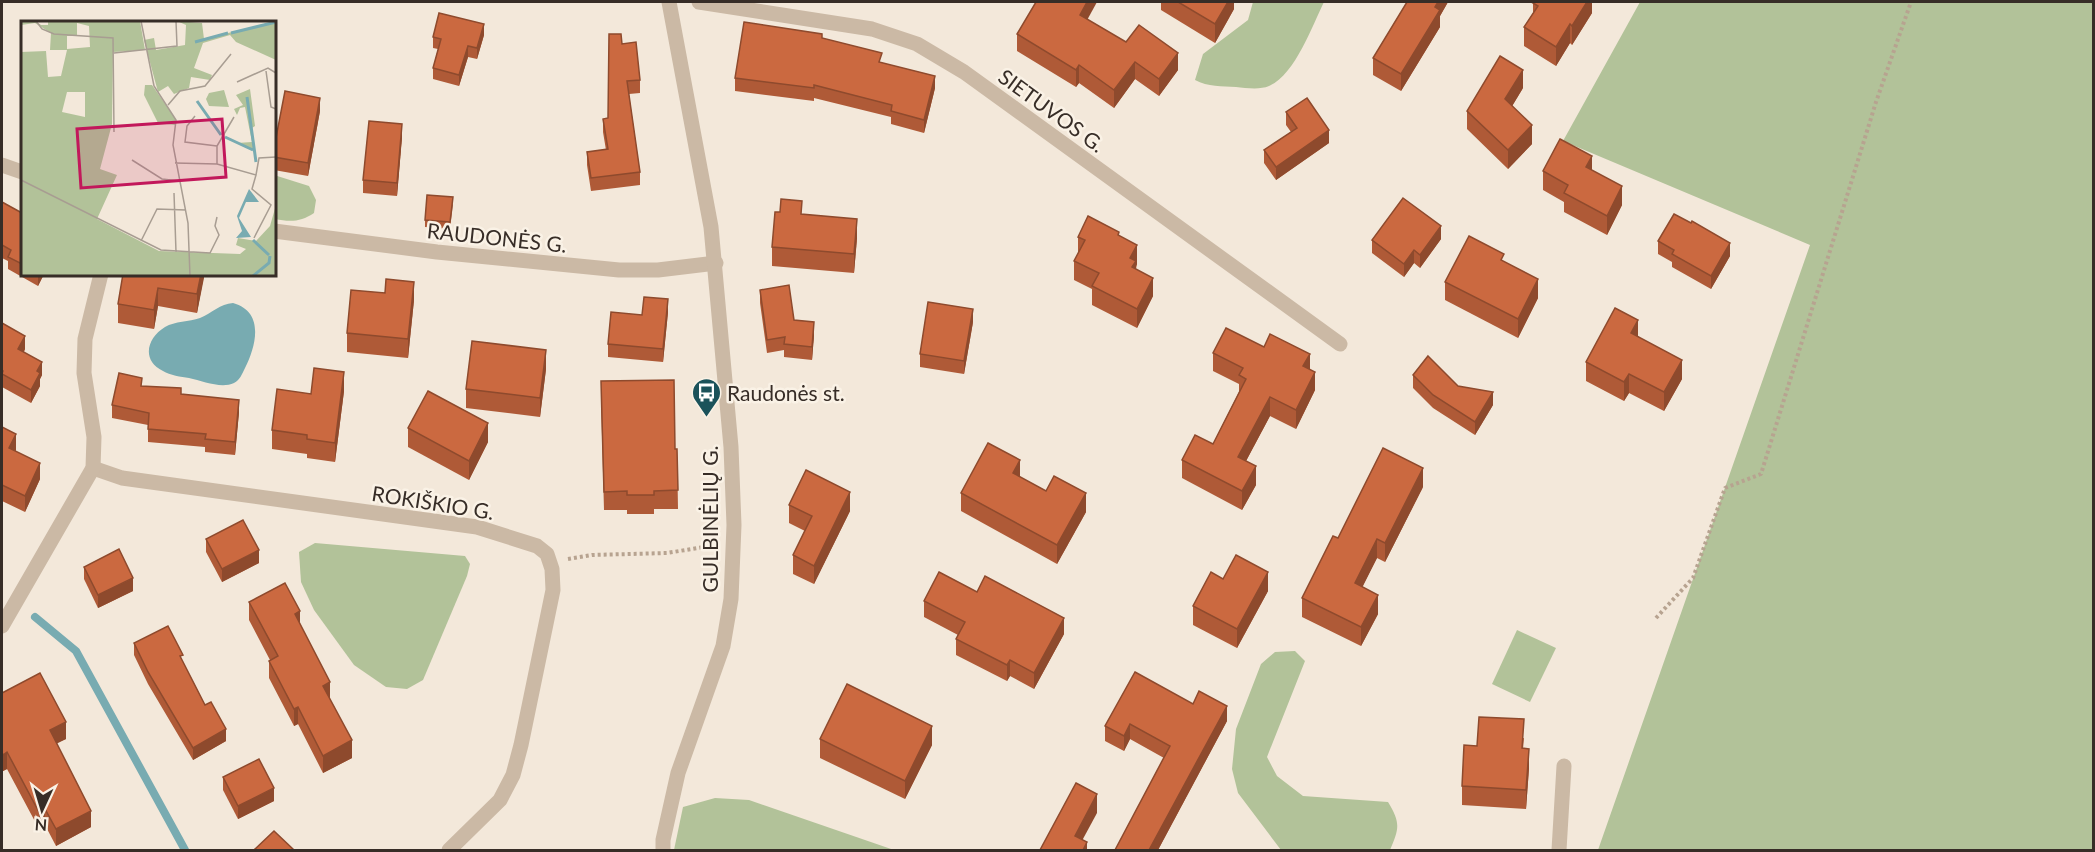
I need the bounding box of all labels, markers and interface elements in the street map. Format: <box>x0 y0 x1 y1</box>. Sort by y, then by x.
inset map <box>21 21 276 276</box>
street label: SIETUVOS G. <box>994 63 1110 157</box>
street label: RAUDONĖS G. <box>426 217 568 257</box>
bus stop icon: Raudonės st. <box>690 376 722 418</box>
place label: Raudonės st. <box>727 380 845 405</box>
street label: GULBINĖLIŲ G. <box>697 446 722 592</box>
street label: ROKIŠKIO G. <box>370 480 496 524</box>
north arrow <box>12 780 72 840</box>
text: N <box>34 816 48 835</box>

